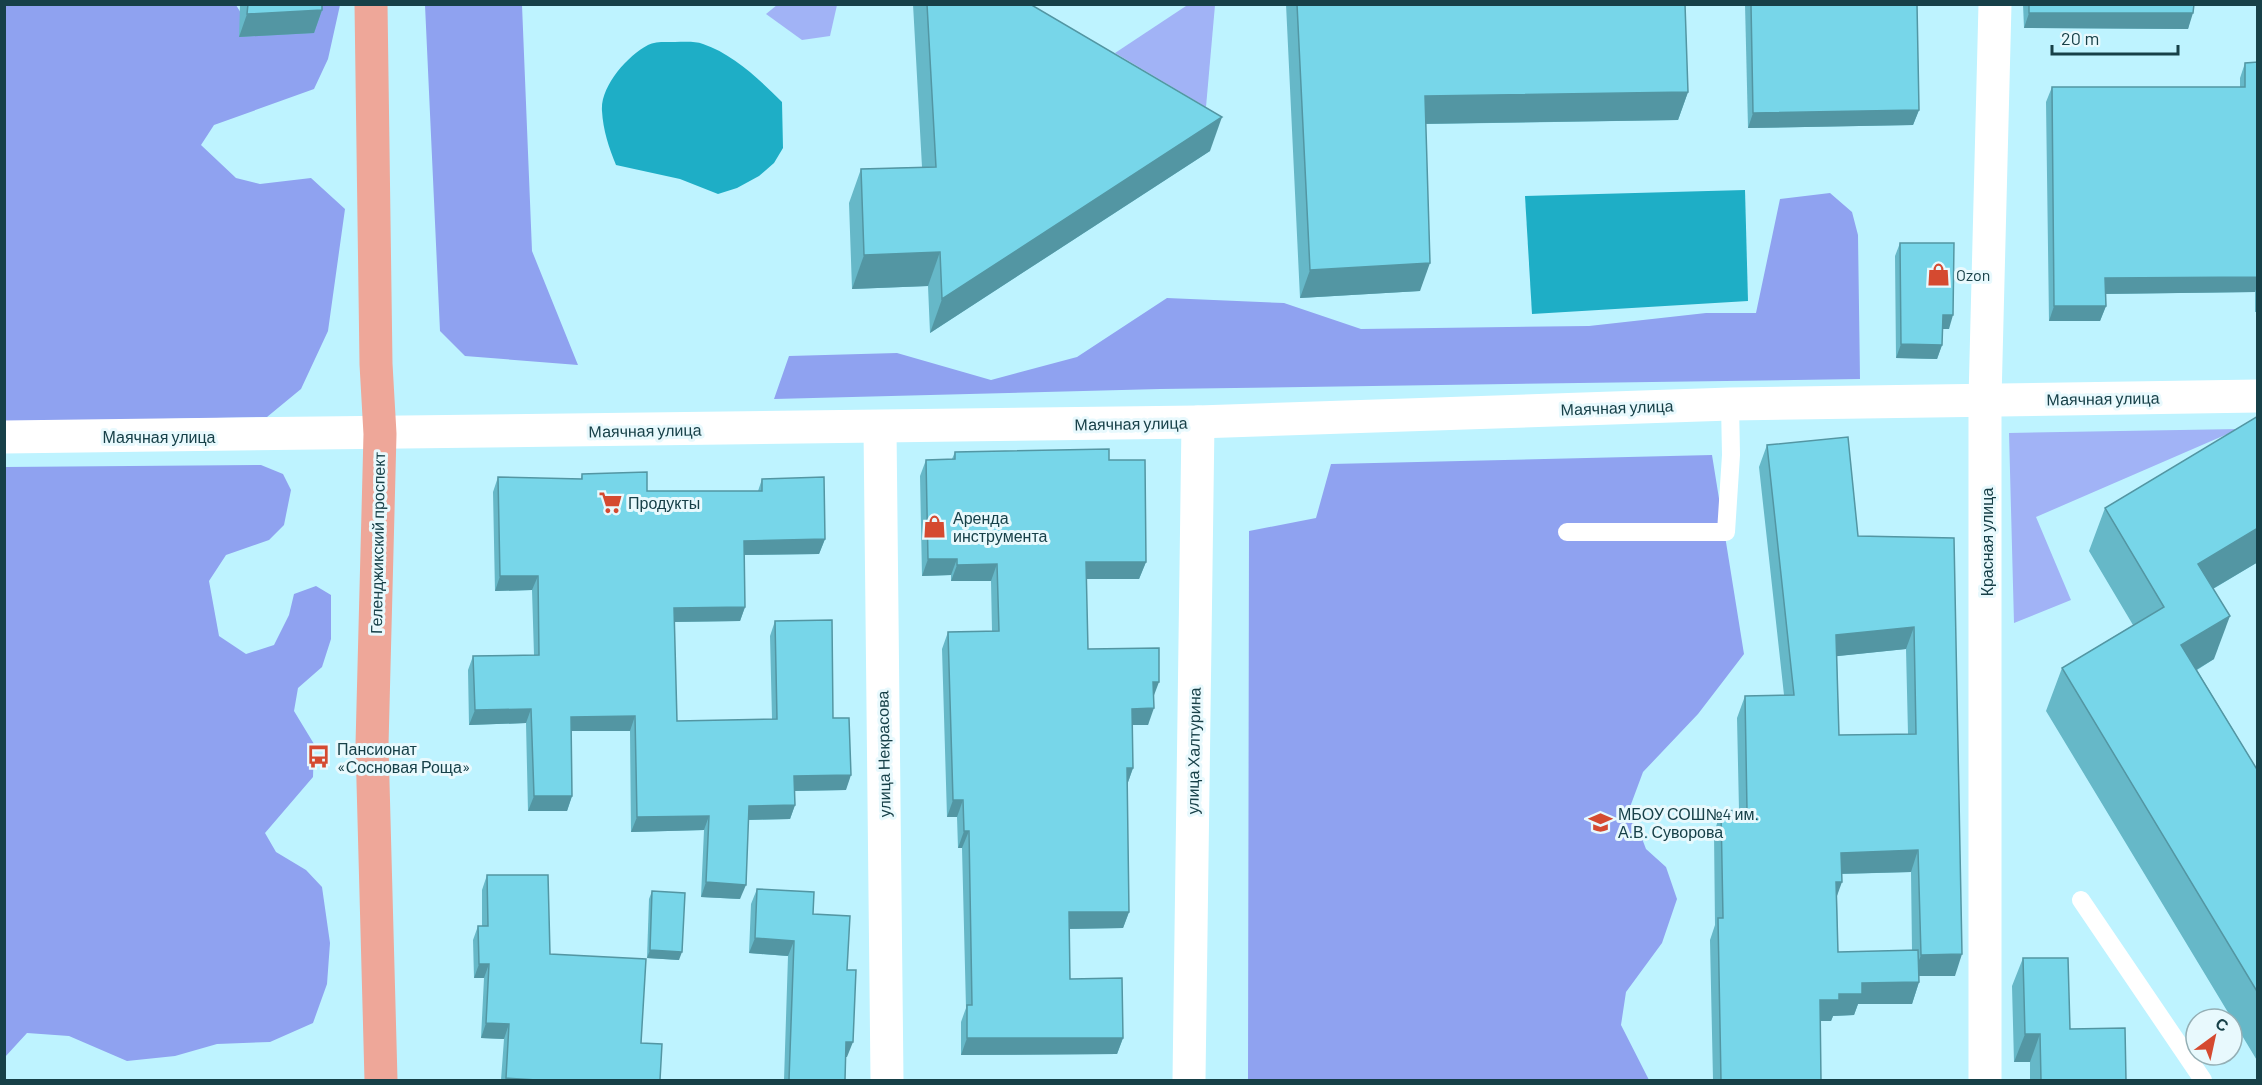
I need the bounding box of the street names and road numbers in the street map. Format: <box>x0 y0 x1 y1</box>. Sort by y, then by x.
street label: Маячная улица <box>2046 388 2160 408</box>
street label: Маячная улица <box>1560 396 1674 418</box>
street label: Маячная улица <box>1074 413 1188 433</box>
street label: Маячная улица <box>588 420 702 440</box>
street label: Маячная улица <box>103 427 216 446</box>
street label: Геленджикский проспект <box>366 451 388 634</box>
street label: Красная улица <box>1977 488 1996 596</box>
street label: улица Халтурина <box>1182 687 1204 815</box>
street label: улица Некрасова <box>872 690 894 818</box>

